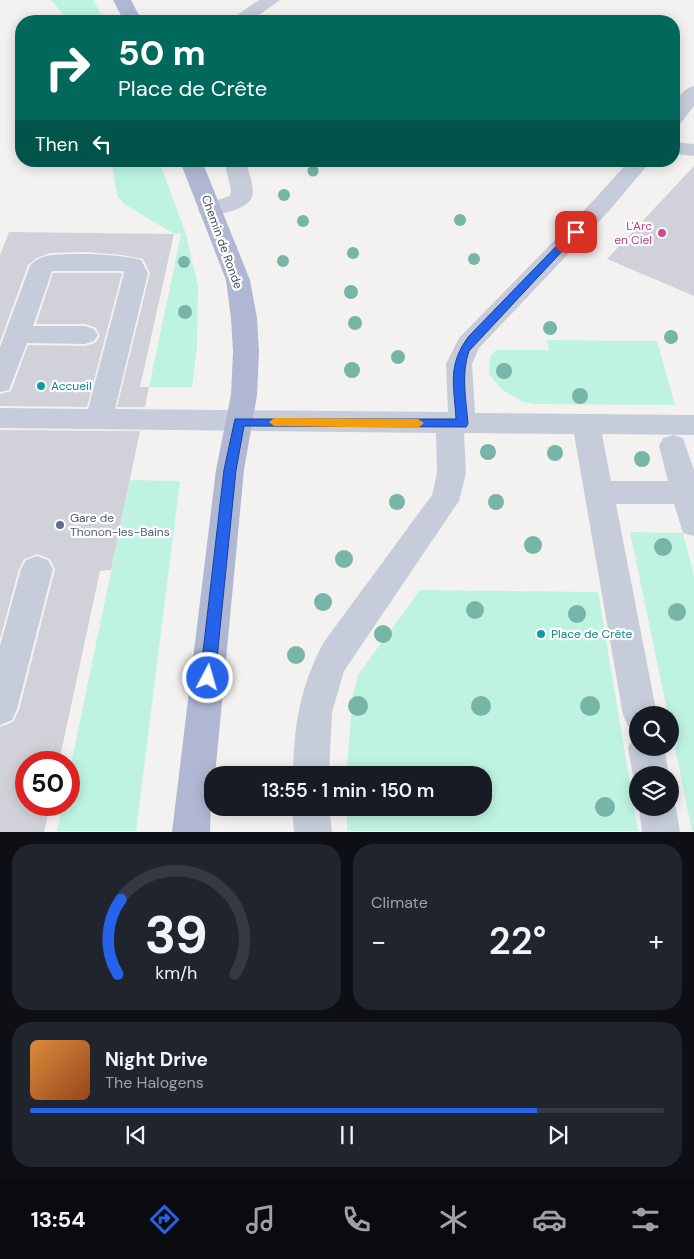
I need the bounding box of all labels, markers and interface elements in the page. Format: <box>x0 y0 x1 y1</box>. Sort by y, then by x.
text: 50 m <box>118 30 206 76</box>
icon: right <box>35 35 100 100</box>
text: Place de Crête <box>118 74 267 103</box>
icon: left <box>88 130 116 158</box>
text: Then <box>35 132 78 157</box>
street label: Chemin de Ronde <box>198 193 246 291</box>
pin <box>555 211 597 253</box>
icon: arrive <box>562 218 590 246</box>
place label: L'Arc en Ciel <box>614 218 652 248</box>
marker: L'Arc en Ciel <box>656 227 668 239</box>
place label: Accueil <box>51 378 92 394</box>
marker: Accueil <box>35 380 47 392</box>
place label: Gare de Thonon-les-Bains <box>70 510 170 540</box>
marker: Gare de Thonon-les-Bains <box>54 519 66 531</box>
place label: Place de Crête <box>551 626 633 642</box>
marker: Place de Crête <box>535 628 547 640</box>
position arrow <box>181 651 233 703</box>
map controls <box>629 706 679 816</box>
button: search <box>629 706 679 756</box>
speed limit sign: 50 <box>15 751 80 816</box>
button: layers <box>629 766 679 816</box>
text: 13:55 · 1 min · 150 m <box>262 778 434 803</box>
text: Climate <box>371 892 428 913</box>
text: 39 <box>145 901 208 969</box>
text: 22° <box>489 916 546 966</box>
text: − <box>371 923 386 960</box>
text: + <box>649 923 664 960</box>
text: km/h <box>155 961 198 985</box>
text: Night Drive <box>105 1047 208 1072</box>
text: The Halogens <box>105 1072 204 1093</box>
icon: previous <box>122 1121 150 1149</box>
icon: pause <box>333 1121 361 1149</box>
icon: next <box>544 1121 572 1149</box>
icon: directions <box>147 1202 182 1237</box>
icon: music <box>243 1202 278 1237</box>
icon: phone <box>339 1202 374 1237</box>
icon: climate <box>436 1202 471 1237</box>
icon: car <box>532 1202 567 1237</box>
icon: filters <box>628 1202 663 1237</box>
text: 13:54 <box>31 1205 86 1234</box>

